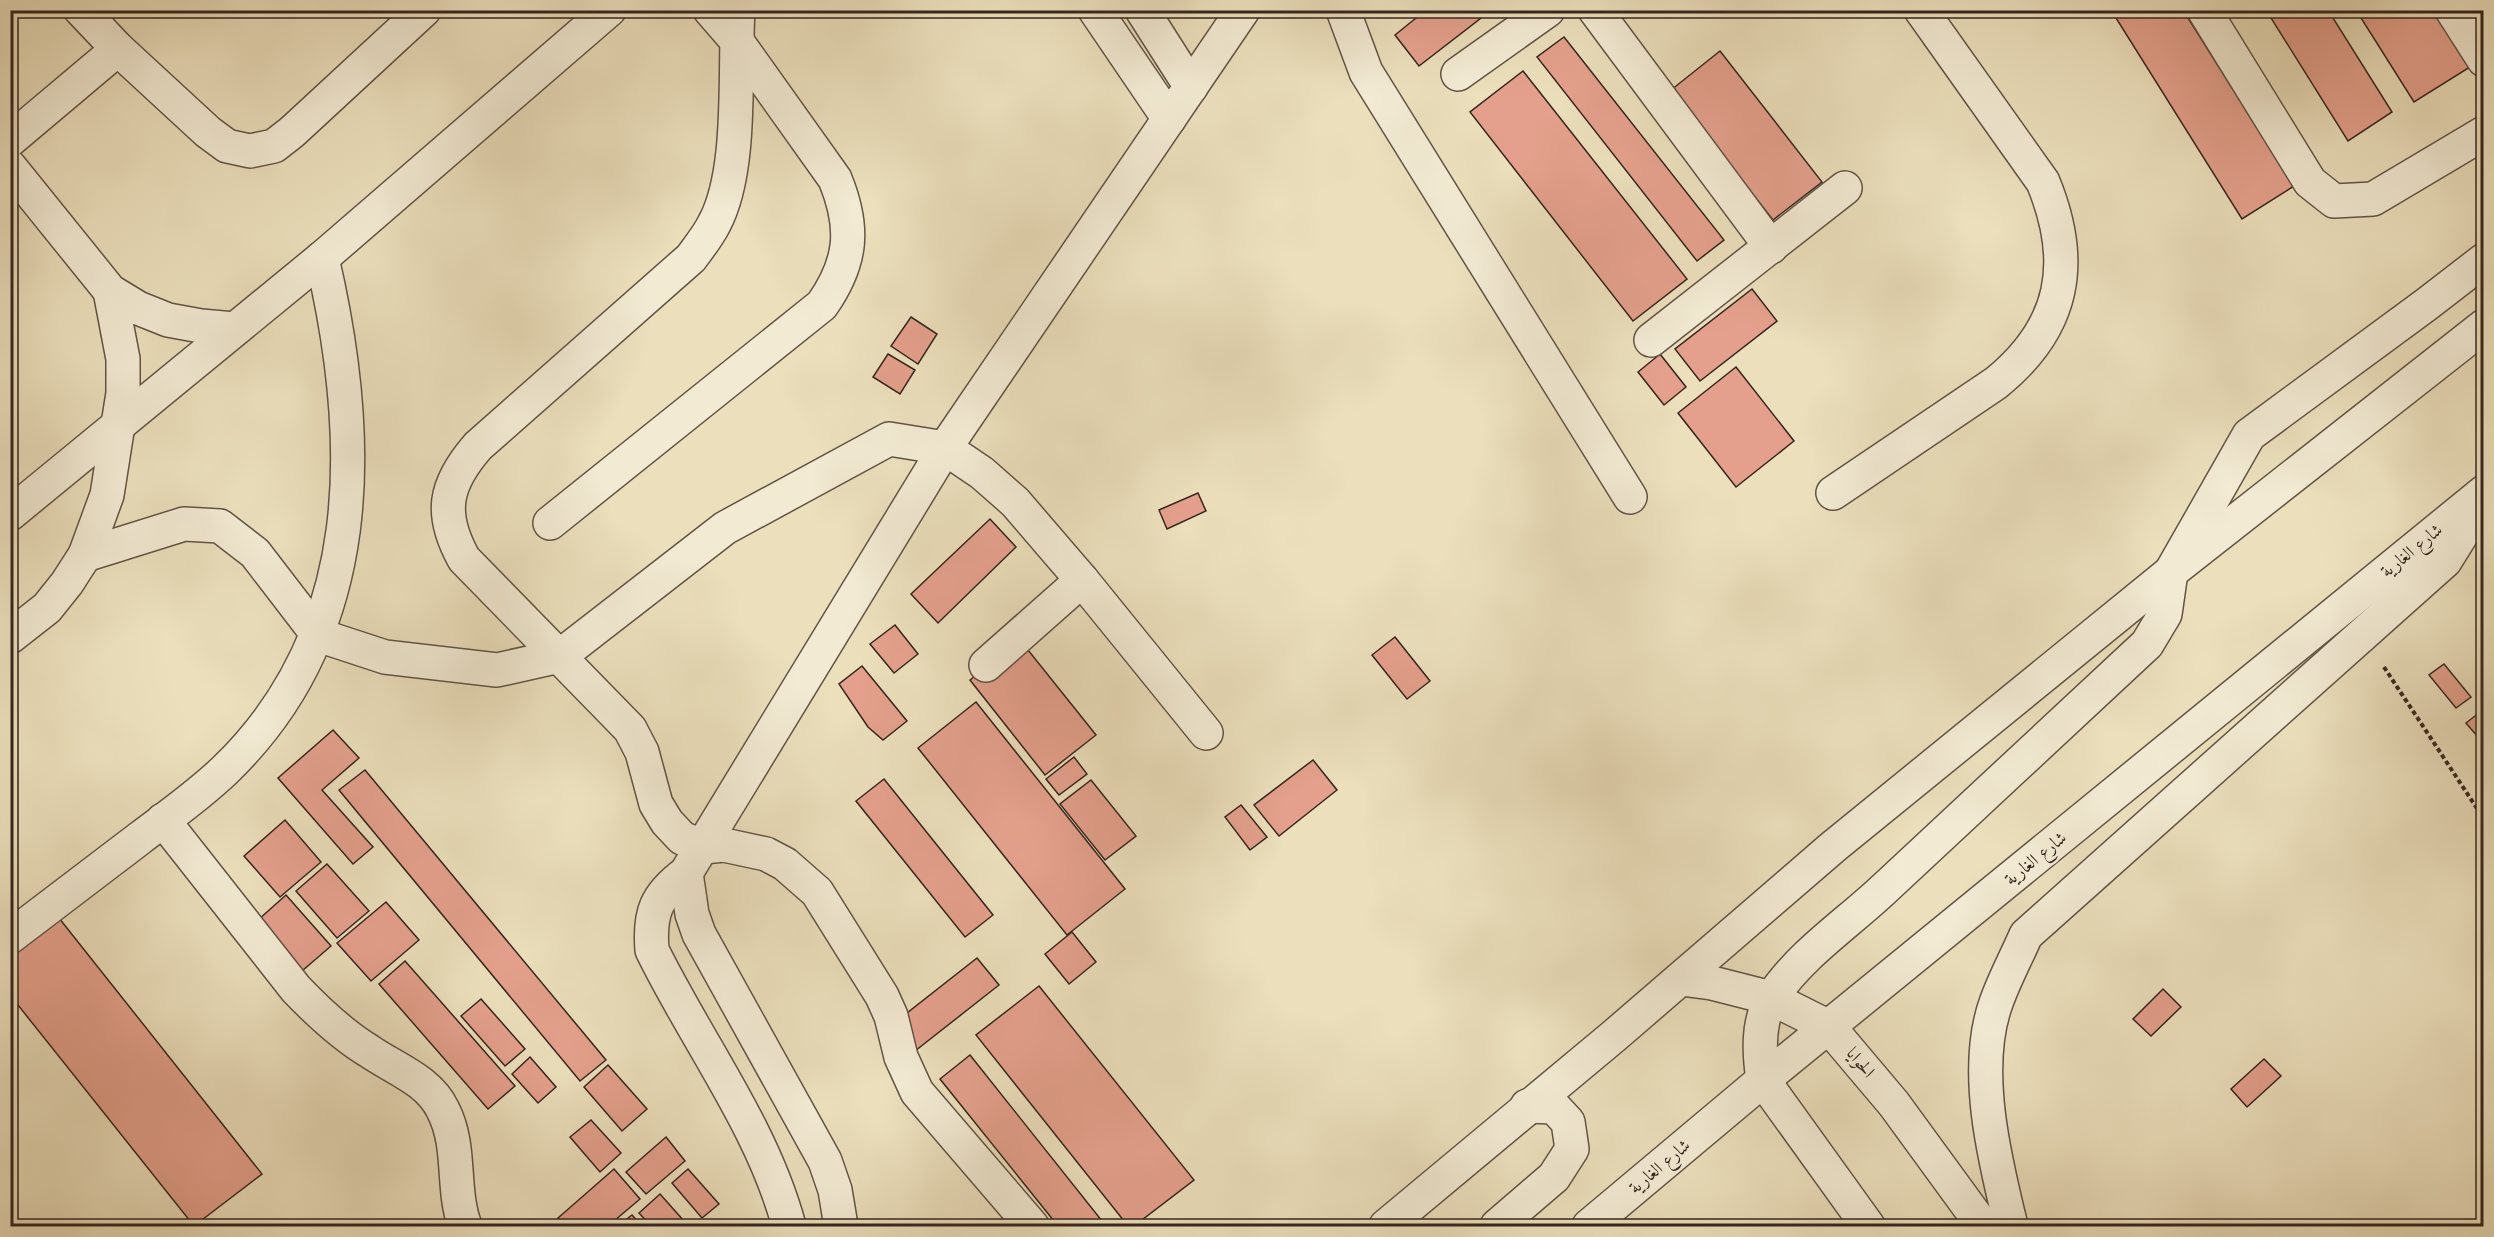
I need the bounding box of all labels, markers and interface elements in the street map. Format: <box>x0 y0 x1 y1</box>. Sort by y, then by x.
street label: شارع الغارية <box>2378 521 2449 585</box>
street label: شارع الغارية <box>2002 829 2073 893</box>
street label: الحوايا <box>1842 1045 1878 1082</box>
street label: شارع الغارية <box>1626 1136 1697 1201</box>

